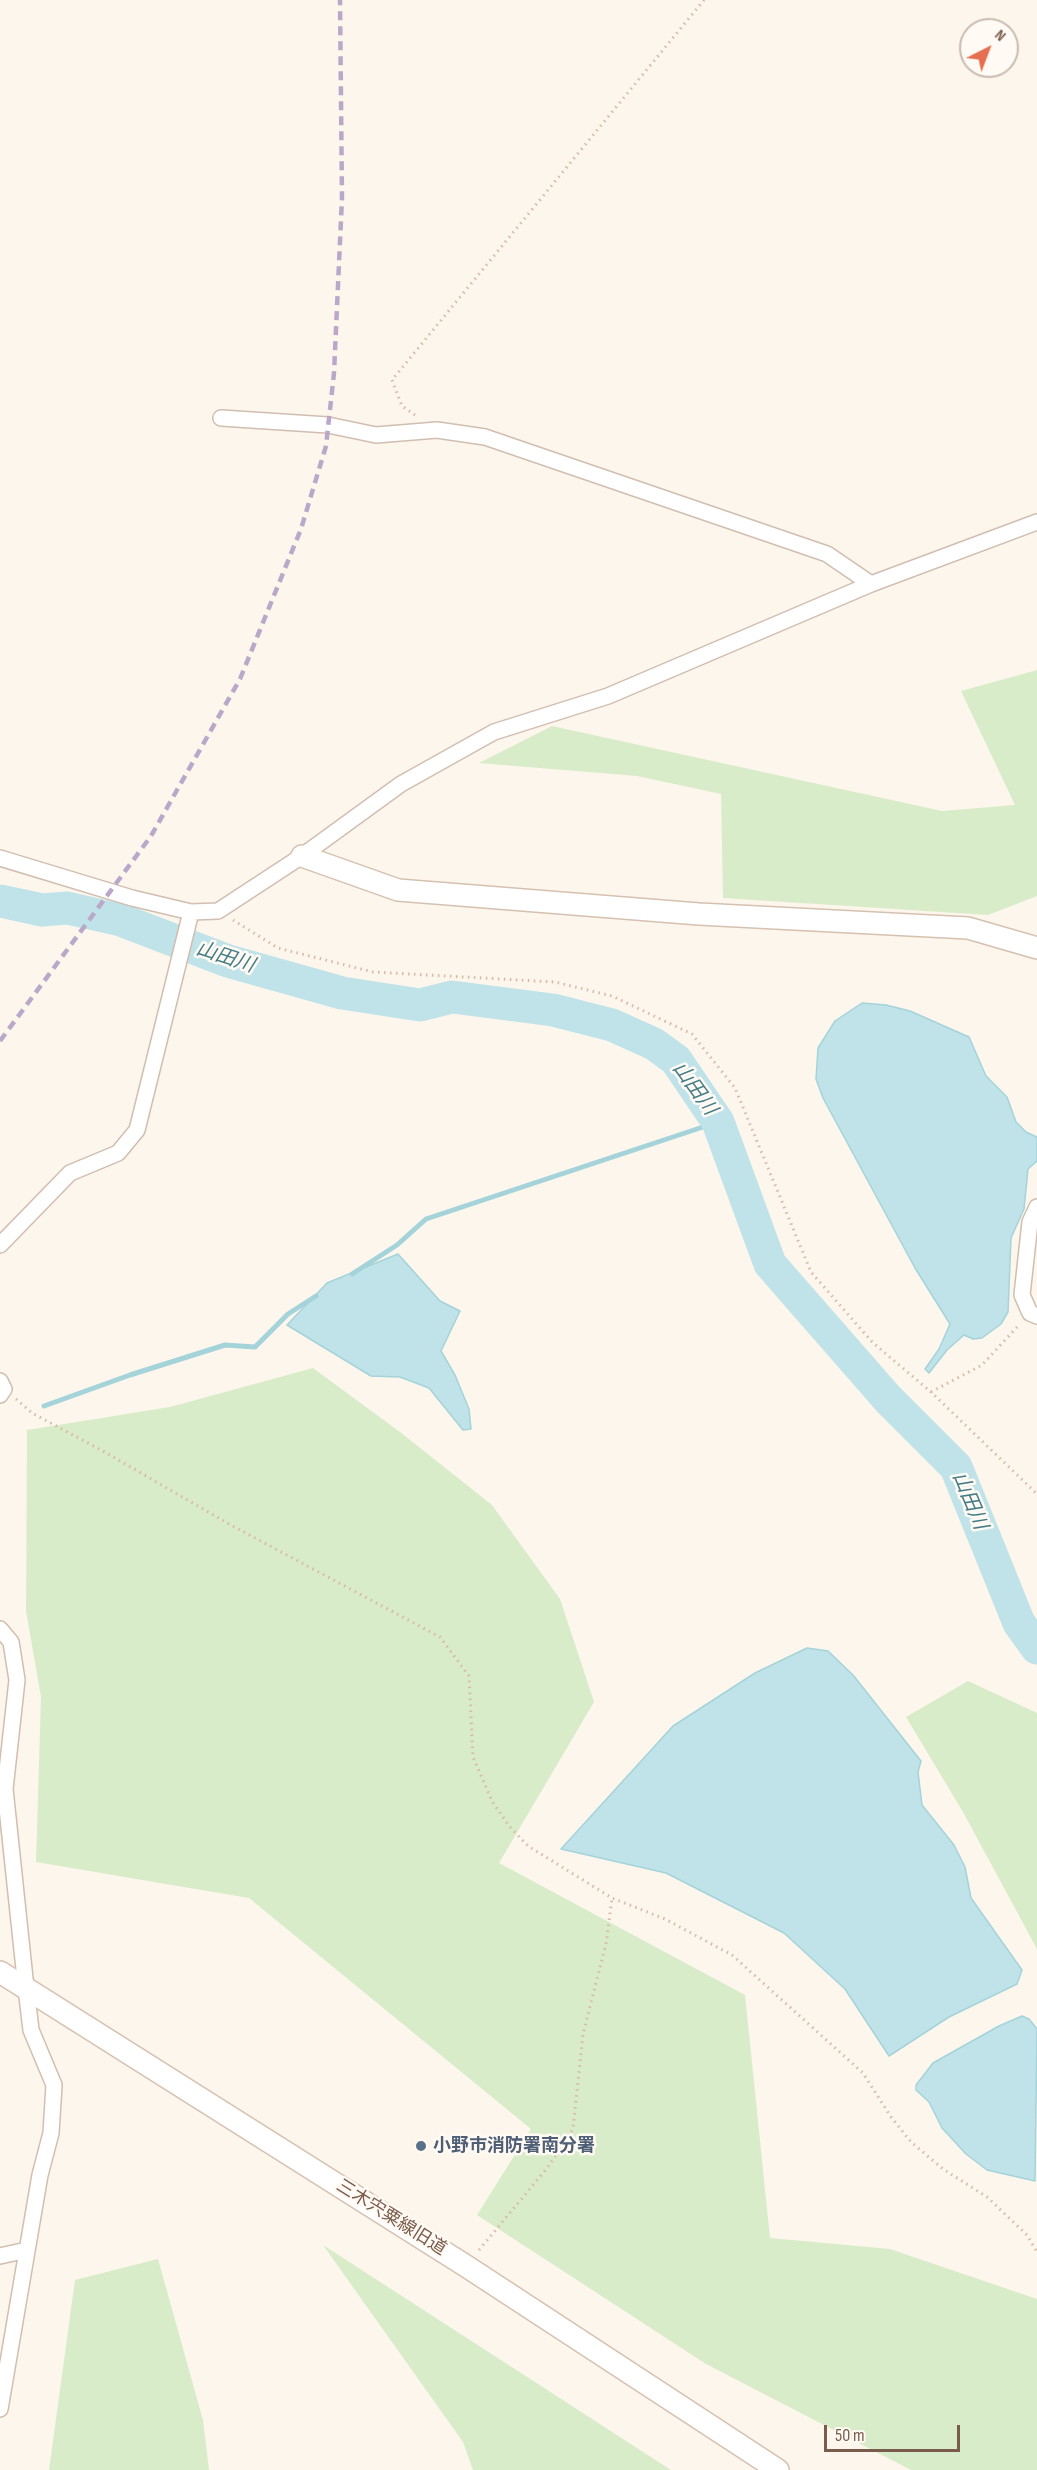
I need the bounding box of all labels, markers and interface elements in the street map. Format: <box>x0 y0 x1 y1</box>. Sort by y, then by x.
north arrow <box>959 18 1019 78</box>
text: N <box>991 26 1010 46</box>
water label: 山田川 <box>193 937 257 979</box>
water label: 山田川 <box>667 1058 721 1120</box>
water label: 山田川 <box>946 1469 992 1533</box>
place label: 小野市消防署南分署 <box>433 2135 595 2157</box>
marker: 小野市消防署南分署 <box>414 2139 428 2153</box>
street label: 三木宍粟線旧道 <box>332 2175 450 2261</box>
scale bar <box>827 2413 964 2451</box>
text: 50 m <box>835 2425 865 2446</box>

